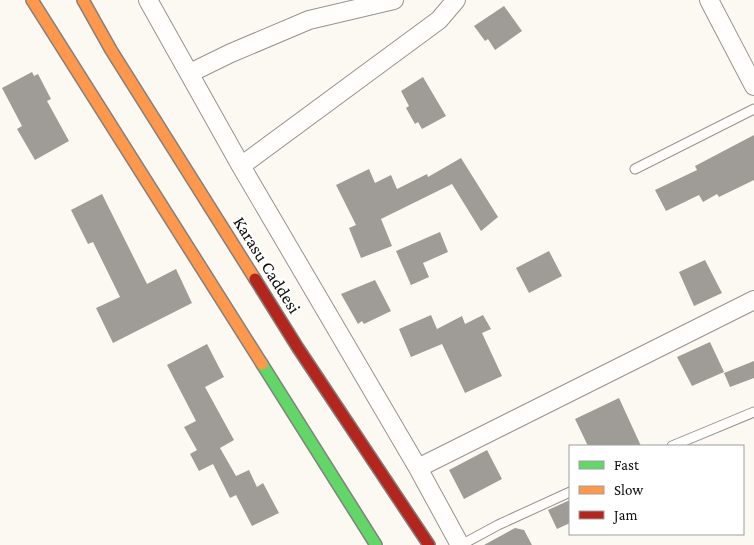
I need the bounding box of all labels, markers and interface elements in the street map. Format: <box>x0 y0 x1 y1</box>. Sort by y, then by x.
street label: Karasu Caddesi <box>229 213 305 317</box>
legend <box>569 445 744 535</box>
text: Fast <box>614 457 640 473</box>
text: Slow <box>614 482 644 498</box>
text: Jam <box>612 507 637 524</box>

